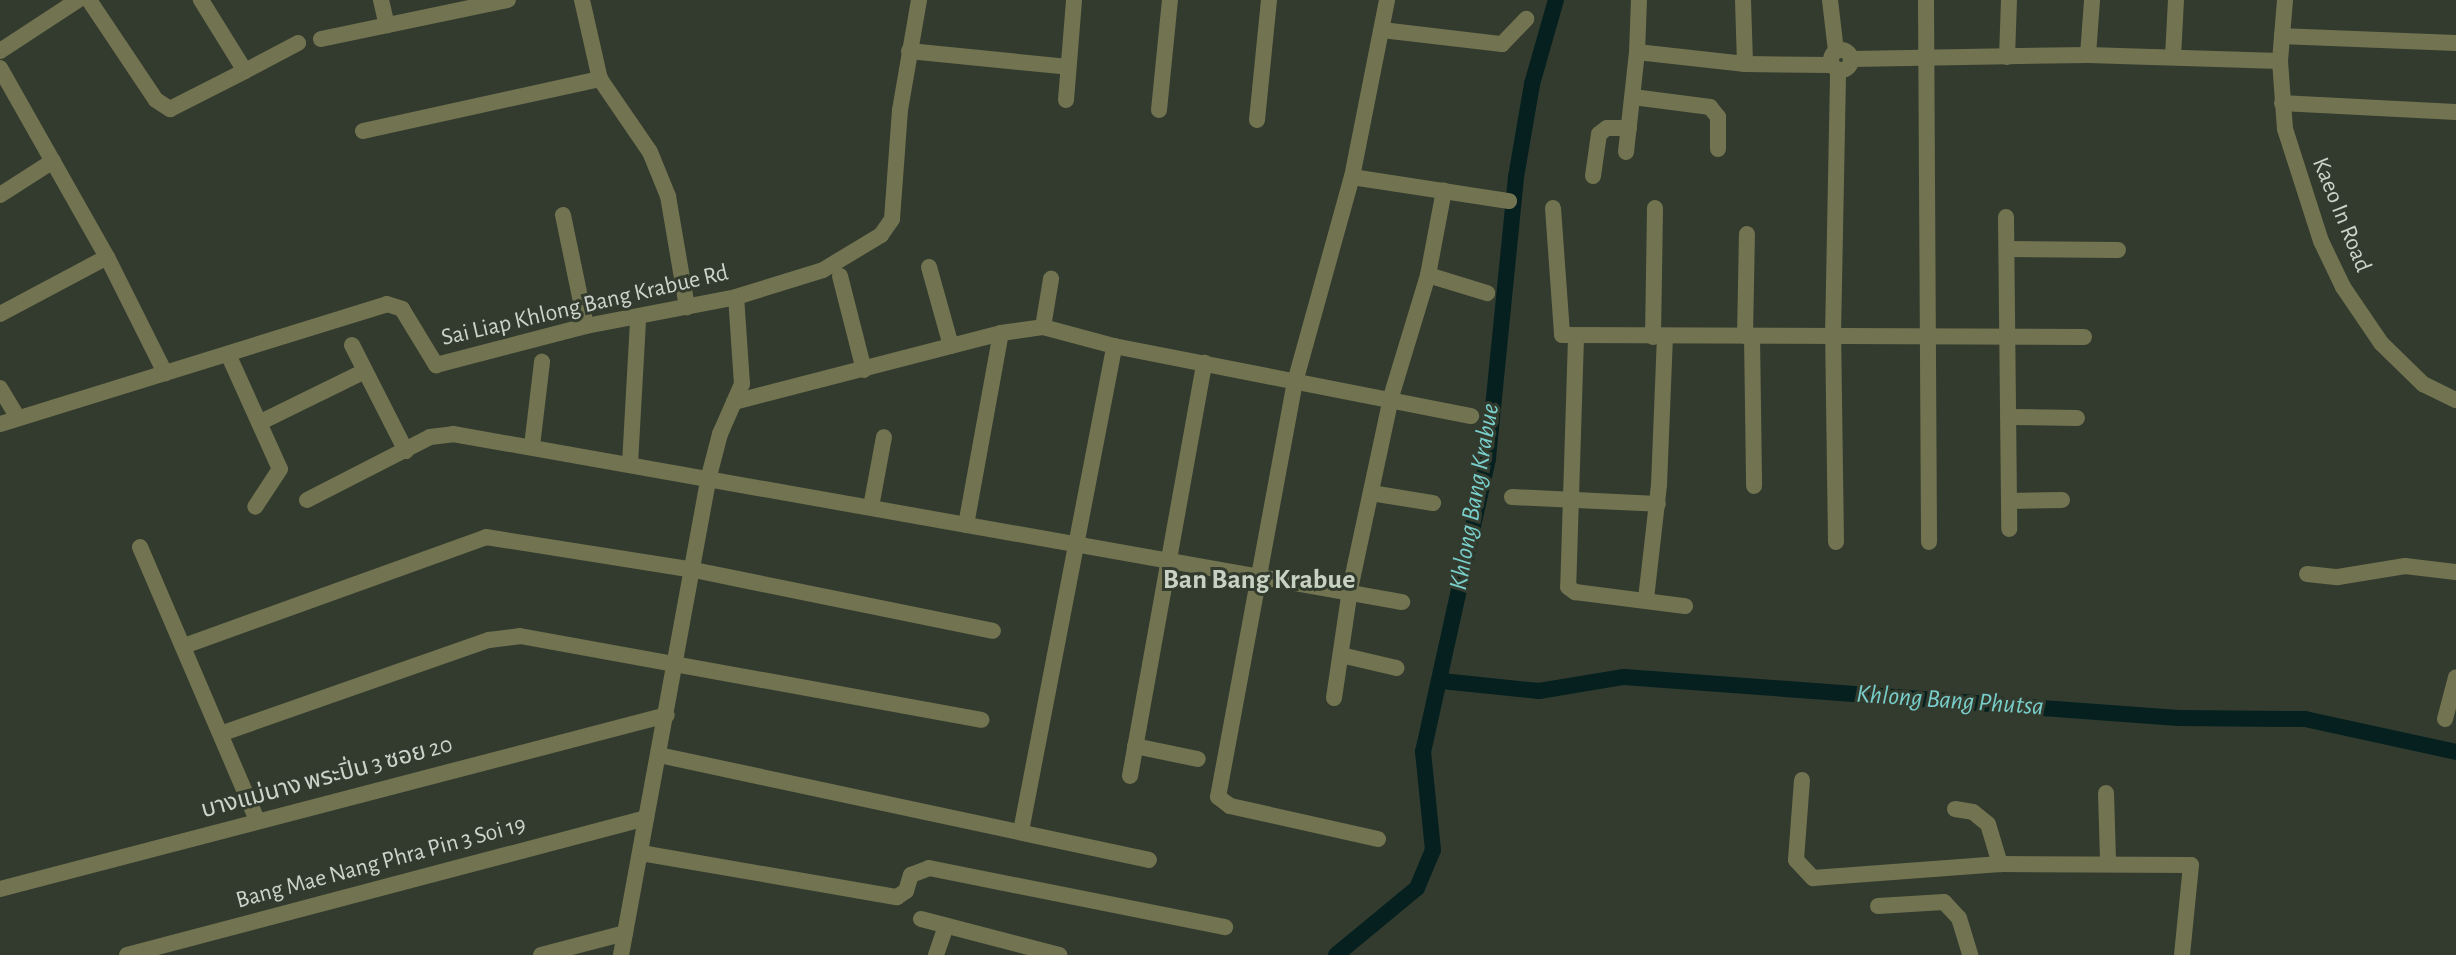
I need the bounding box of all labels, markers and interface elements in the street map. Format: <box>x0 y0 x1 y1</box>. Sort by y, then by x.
street label: Kaeo In Road <box>2305 153 2377 277</box>
street label: Sai Liap Khlong Bang Krabue Rd <box>439 259 731 353</box>
water label: Khlong Bang Krabue <box>1443 401 1507 593</box>
district label: Ban Bang Krabue <box>1163 563 1355 597</box>
water label: Khlong Bang Phutsa <box>1855 679 2045 723</box>
street label: บางแม่นาง พระปิ่น 3 ซอย 20 <box>198 731 456 825</box>
street label: Bang Mae Nang Phra Pin 3 Soi 19 <box>233 810 529 916</box>

